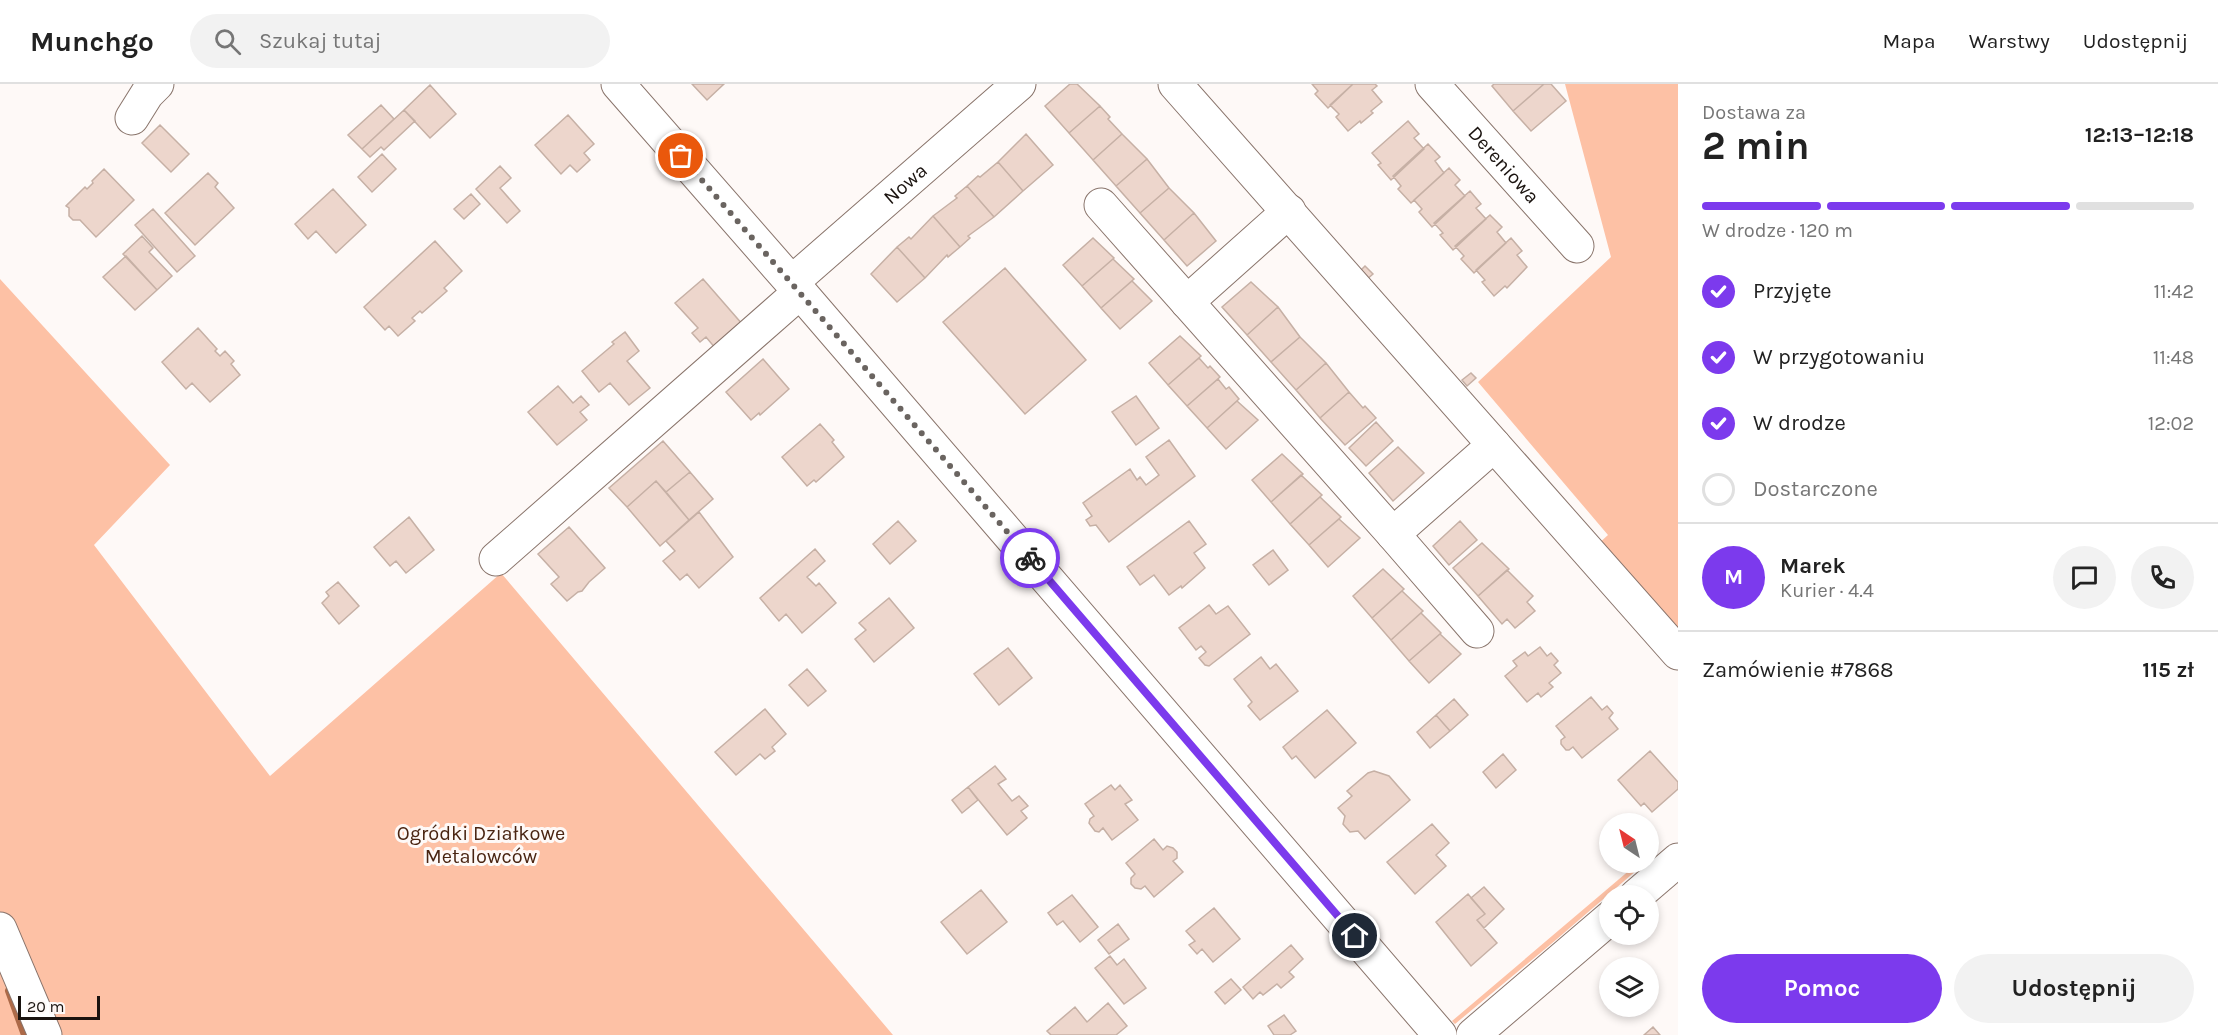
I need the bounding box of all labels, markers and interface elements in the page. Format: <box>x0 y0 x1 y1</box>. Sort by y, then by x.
search box <box>190 14 610 68</box>
text: Munchgo <box>30 25 154 58</box>
icon: search <box>211 25 244 58</box>
text: Szukaj tutaj <box>259 28 381 54</box>
text: Mapa <box>1882 29 1936 53</box>
text: Warstwy <box>1969 29 2050 53</box>
text: Udostępnij <box>2083 29 2188 53</box>
text: Dostawa za <box>1702 101 1806 124</box>
street label: Dereniowa <box>1463 122 1544 208</box>
text: 12:13–12:18 <box>2085 122 2194 148</box>
text: 2 min <box>1702 123 1810 169</box>
pin <box>655 130 706 181</box>
icon: bag <box>664 139 697 172</box>
street label: Nowa <box>879 159 932 209</box>
text: W drodze · 120 m <box>1702 219 1853 242</box>
icon: check <box>1702 275 1735 308</box>
text: Przyjęte <box>1753 278 1832 304</box>
text: 11:42 <box>2153 280 2194 303</box>
icon: check <box>1702 341 1735 374</box>
text: W przygotowaniu <box>1753 344 1925 370</box>
text: 11:48 <box>2153 346 2194 369</box>
icon: check <box>1702 407 1735 440</box>
text: W drodze <box>1753 410 1846 436</box>
text: 12:02 <box>2148 412 2194 435</box>
text: Dostarczone <box>1753 476 1878 502</box>
courier <box>1000 528 1060 588</box>
icon: bike <box>1014 542 1047 575</box>
button: chat <box>2053 546 2116 609</box>
button: phone <box>2131 546 2194 609</box>
text: Marek <box>1780 553 1845 579</box>
text: M <box>1724 564 1743 590</box>
text: Kurier · 4.4 <box>1780 579 1874 602</box>
text: Zamówienie #7868 <box>1702 657 1894 683</box>
text: 115 zł <box>2142 657 2194 683</box>
north arrow <box>1599 813 1659 873</box>
map controls <box>1599 813 1659 1017</box>
park label: Ogródki Działkowe Metalowców <box>397 822 565 868</box>
button: locate <box>1599 885 1659 945</box>
pin <box>1329 910 1380 961</box>
icon: home <box>1338 919 1371 952</box>
button: Pomoc <box>1702 954 1942 1023</box>
button: Udostępnij <box>1954 954 2194 1023</box>
button: layers <box>1599 957 1659 1017</box>
scale bar <box>18 993 100 1020</box>
text: 20 m <box>27 997 65 1016</box>

